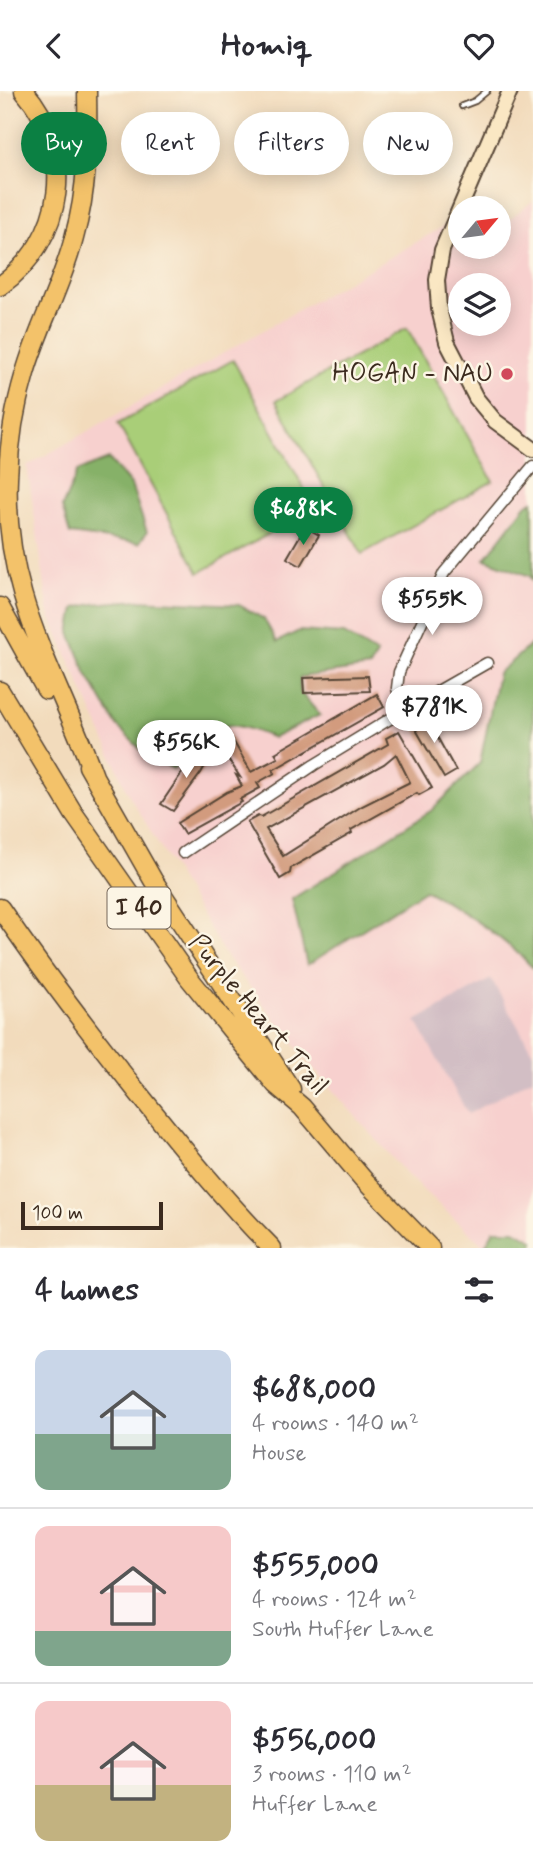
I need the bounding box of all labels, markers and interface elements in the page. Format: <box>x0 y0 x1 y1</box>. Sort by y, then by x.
text: Homiq <box>221 25 312 67</box>
icon: back <box>35 27 73 65</box>
icon: heart <box>460 27 498 65</box>
chip: Buy <box>21 112 107 175</box>
chip: Rent <box>121 112 220 175</box>
chip: Filters <box>234 112 349 175</box>
chip: New <box>363 112 453 175</box>
north arrow <box>448 196 511 259</box>
map controls <box>448 196 511 336</box>
button: layers <box>448 273 511 336</box>
place label: HOGAN - NAU <box>332 357 493 391</box>
marker: HOGAN - NAU <box>499 366 515 382</box>
pin: $688K <box>254 487 352 547</box>
text: $688K <box>270 495 336 525</box>
pin: $555K <box>383 577 481 637</box>
text: $555K <box>398 585 466 615</box>
pin: $781K <box>385 685 483 745</box>
text: $781K <box>401 693 467 723</box>
pin: $556K <box>137 721 235 780</box>
text: $556K <box>153 728 219 758</box>
road number: I 40 <box>108 887 170 929</box>
street label: Purple Heart Trail <box>180 927 336 1103</box>
scale bar <box>21 1199 163 1231</box>
text: 100 m <box>32 1201 83 1226</box>
text: 4 homes <box>35 1271 139 1310</box>
icon: filters <box>460 1271 498 1309</box>
text: $688,000 <box>252 1370 376 1409</box>
icon: home <box>91 1378 175 1462</box>
text: 4 rooms · 140 m² <box>252 1409 419 1439</box>
text: House <box>252 1439 306 1469</box>
text: $555,000 <box>252 1546 379 1585</box>
icon: home <box>91 1554 175 1638</box>
text: 4 rooms · 124 m² <box>252 1585 417 1615</box>
text: South Huffer Lane <box>252 1615 434 1645</box>
text: $556,000 <box>252 1721 376 1760</box>
icon: home <box>91 1729 175 1813</box>
text: 3 rooms · 110 m² <box>252 1760 412 1790</box>
text: Huffer Lane <box>252 1790 378 1820</box>

